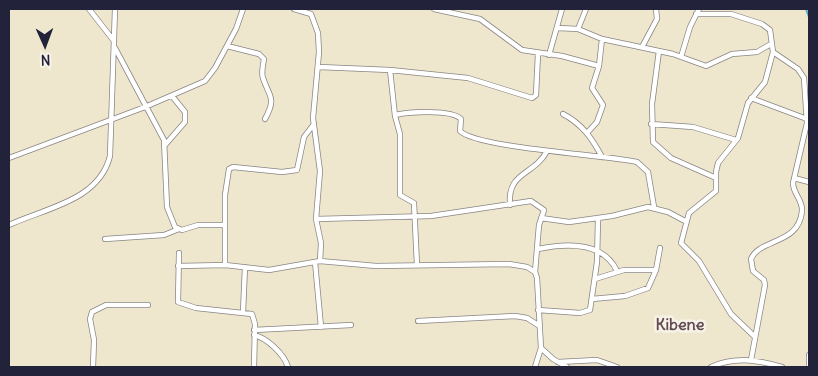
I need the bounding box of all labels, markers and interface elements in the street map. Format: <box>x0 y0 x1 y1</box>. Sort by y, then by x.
north arrow <box>20 20 70 70</box>
text: N <box>40 51 51 69</box>
district label: Kibene <box>656 315 704 335</box>

